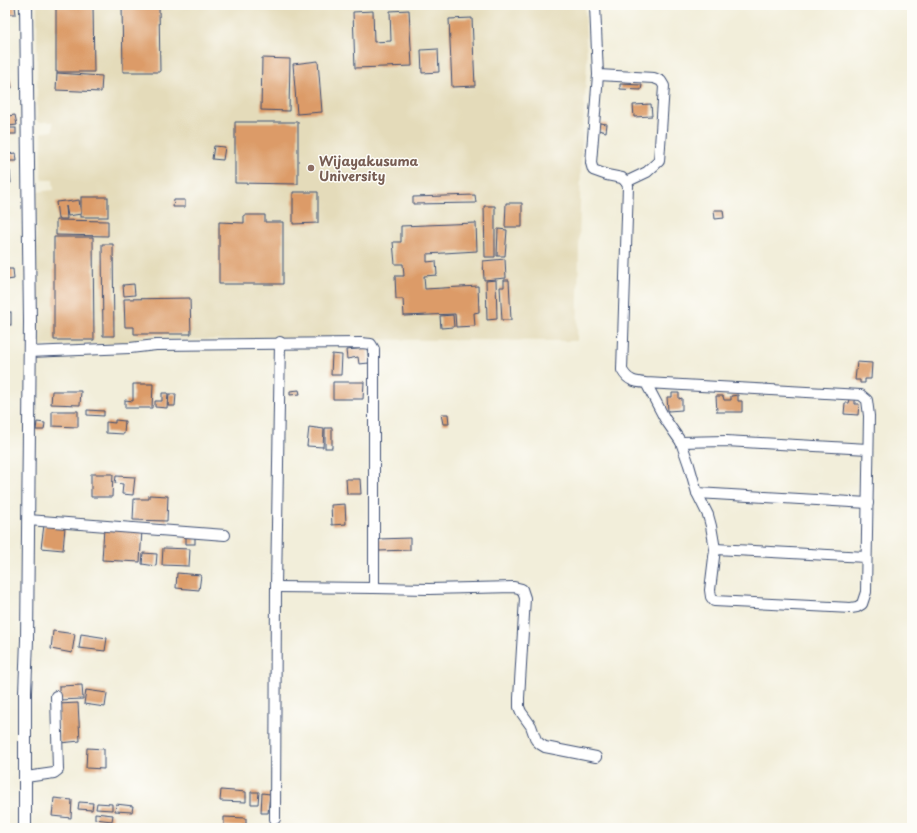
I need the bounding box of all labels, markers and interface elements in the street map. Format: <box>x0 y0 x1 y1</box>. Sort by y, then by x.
place label: Wijayakusuma University <box>319 151 419 185</box>
marker: Wijayakusuma University <box>306 163 316 173</box>

